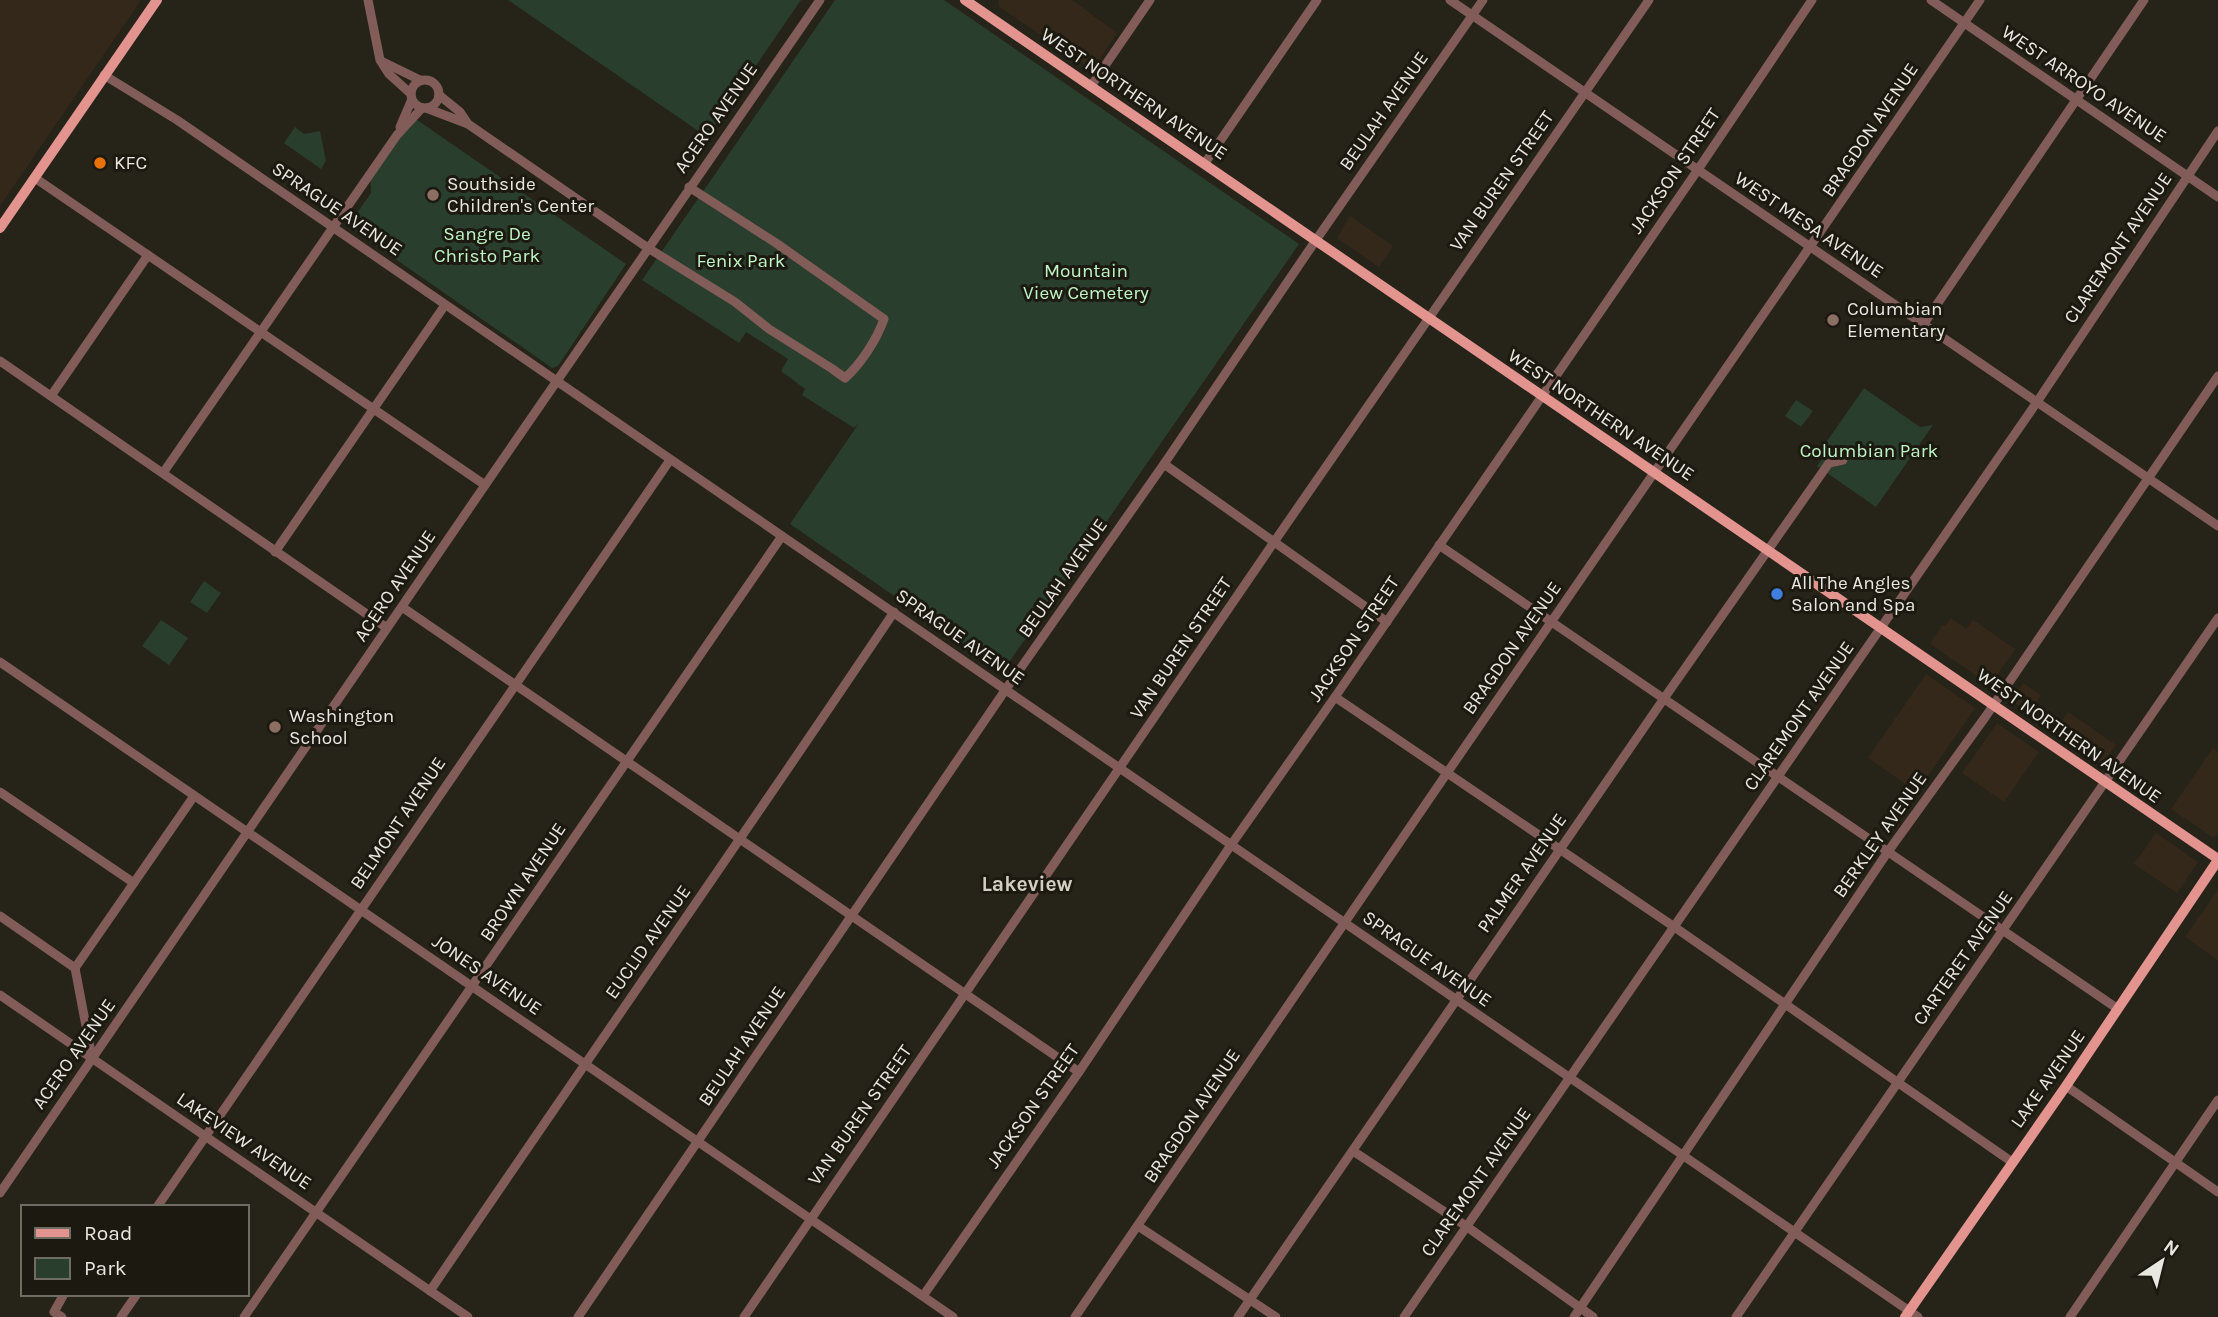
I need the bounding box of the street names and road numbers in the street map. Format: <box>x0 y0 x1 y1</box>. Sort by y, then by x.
street label: WEST ARROYO AVENUE <box>1997 21 2171 147</box>
street label: WEST NORTHERN AVENUE <box>1037 23 1231 165</box>
street label: BEULAH AVENUE <box>1335 47 1433 175</box>
street label: ACERO AVENUE <box>670 59 762 177</box>
street label: BRAGDON AVENUE <box>1817 59 1923 201</box>
street label: JACKSON STREET <box>1625 104 1725 238</box>
street label: VAN BUREN STREET <box>1445 106 1559 255</box>
street label: SPRAGUE AVENUE <box>268 157 406 261</box>
street label: WEST MESA AVENUE <box>1730 167 1888 283</box>
street label: CLAREMONT AVENUE <box>2059 168 2177 328</box>
street label: WEST NORTHERN AVENUE <box>1504 344 1698 486</box>
street label: BEULAH AVENUE <box>1014 514 1112 642</box>
street label: ACERO AVENUE <box>350 526 440 646</box>
street label: JACKSON STREET <box>1304 572 1404 706</box>
street label: VAN BUREN STREET <box>1125 573 1237 723</box>
street label: BRAGDON AVENUE <box>1458 577 1566 719</box>
street label: SPRAGUE AVENUE <box>891 584 1029 690</box>
street label: CLAREMONT AVENUE <box>1739 637 1859 795</box>
street label: WEST NORTHERN AVENUE <box>1973 664 2165 808</box>
street label: BELMONT AVENUE <box>346 753 450 893</box>
street label: BERKLEY AVENUE <box>1829 768 1931 902</box>
street label: PALMER AVENUE <box>1473 809 1571 937</box>
street label: BROWN AVENUE <box>475 819 571 945</box>
street label: EUCLID AVENUE <box>601 881 695 1003</box>
street label: CARTERET AVENUE <box>1909 887 2017 1029</box>
street label: SPRAGUE AVENUE <box>1358 906 1496 1012</box>
street label: JONES AVENUE <box>428 930 546 1020</box>
street label: BEULAH AVENUE <box>694 982 790 1110</box>
street label: ACERO AVENUE <box>28 995 120 1113</box>
street label: LAKE AVENUE <box>2006 1026 2090 1132</box>
street label: JACKSON STREET <box>982 1039 1084 1172</box>
street label: VAN BUREN STREET <box>803 1040 917 1189</box>
street label: BRAGDON AVENUE <box>1139 1045 1245 1187</box>
street label: LAKEVIEW AVENUE <box>172 1088 316 1194</box>
street label: CLAREMONT AVENUE <box>1416 1103 1536 1261</box>

